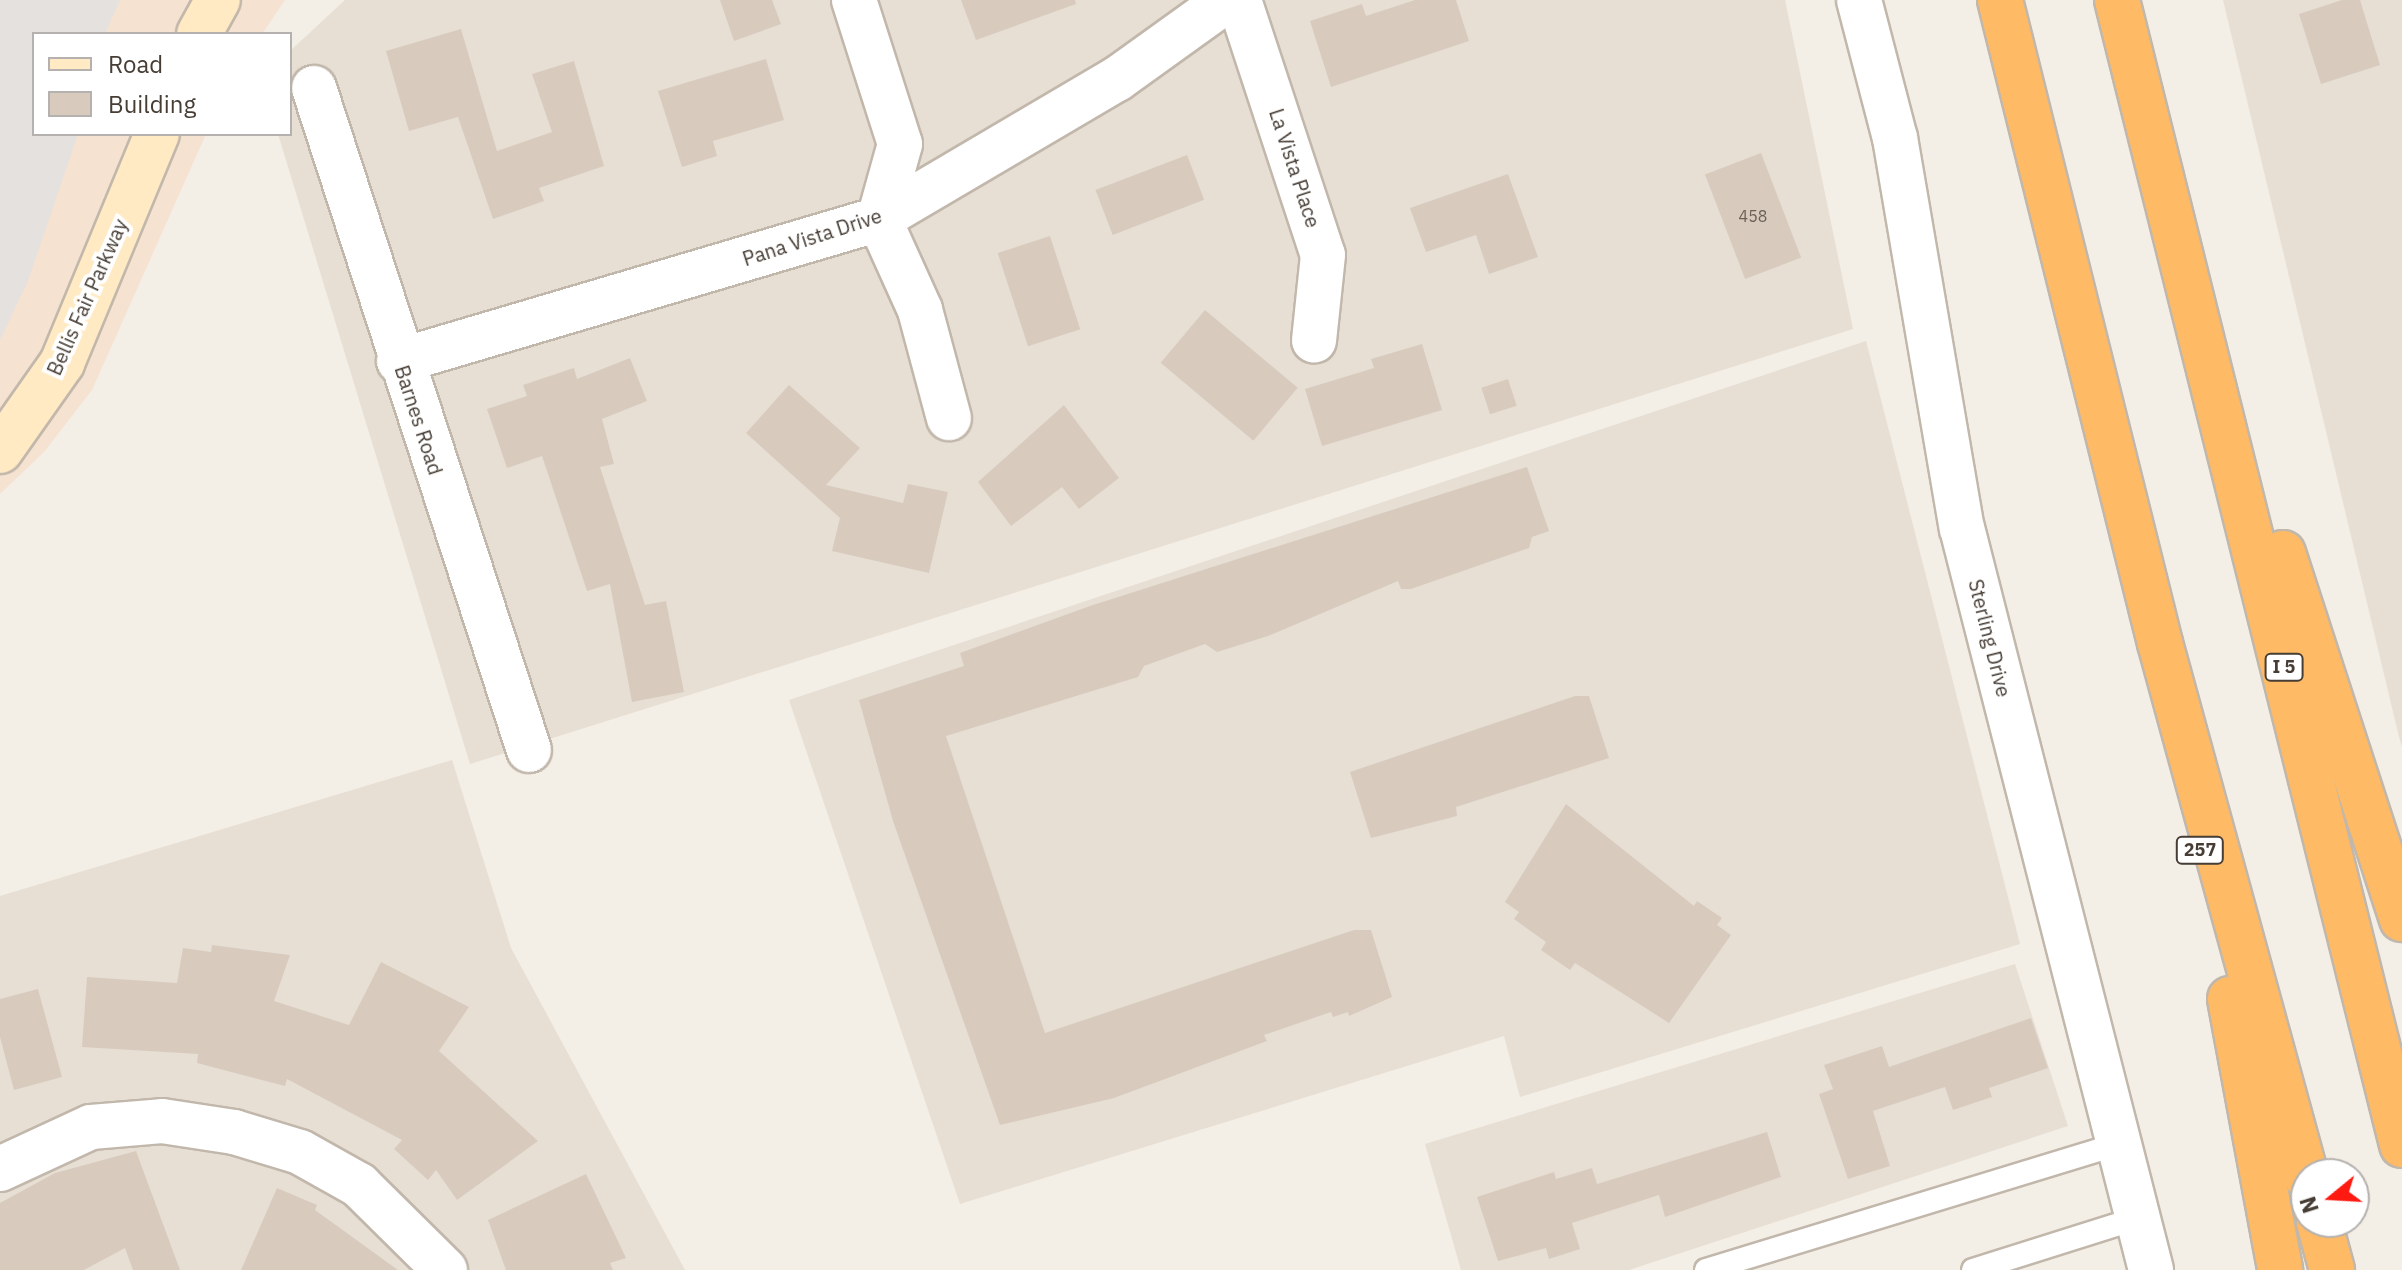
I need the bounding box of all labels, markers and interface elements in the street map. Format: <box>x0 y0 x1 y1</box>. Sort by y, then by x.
legend <box>32 32 292 136</box>
text: Road <box>108 48 163 80</box>
text: Building <box>108 88 196 120</box>
street label: La Vista Place <box>1264 105 1326 231</box>
street label: Pana Vista Drive <box>739 203 885 271</box>
house number: 458 <box>1739 206 1767 226</box>
street label: Bellis Fair Parkway <box>42 215 132 379</box>
street label: Barnes Road <box>390 362 448 478</box>
street label: Sterling Drive <box>1964 577 2016 699</box>
road number: I 5 <box>2264 653 2304 681</box>
road number: 257 <box>2174 836 2226 864</box>
north arrow <box>2290 1158 2370 1238</box>
text: N <box>2292 1193 2325 1217</box>

